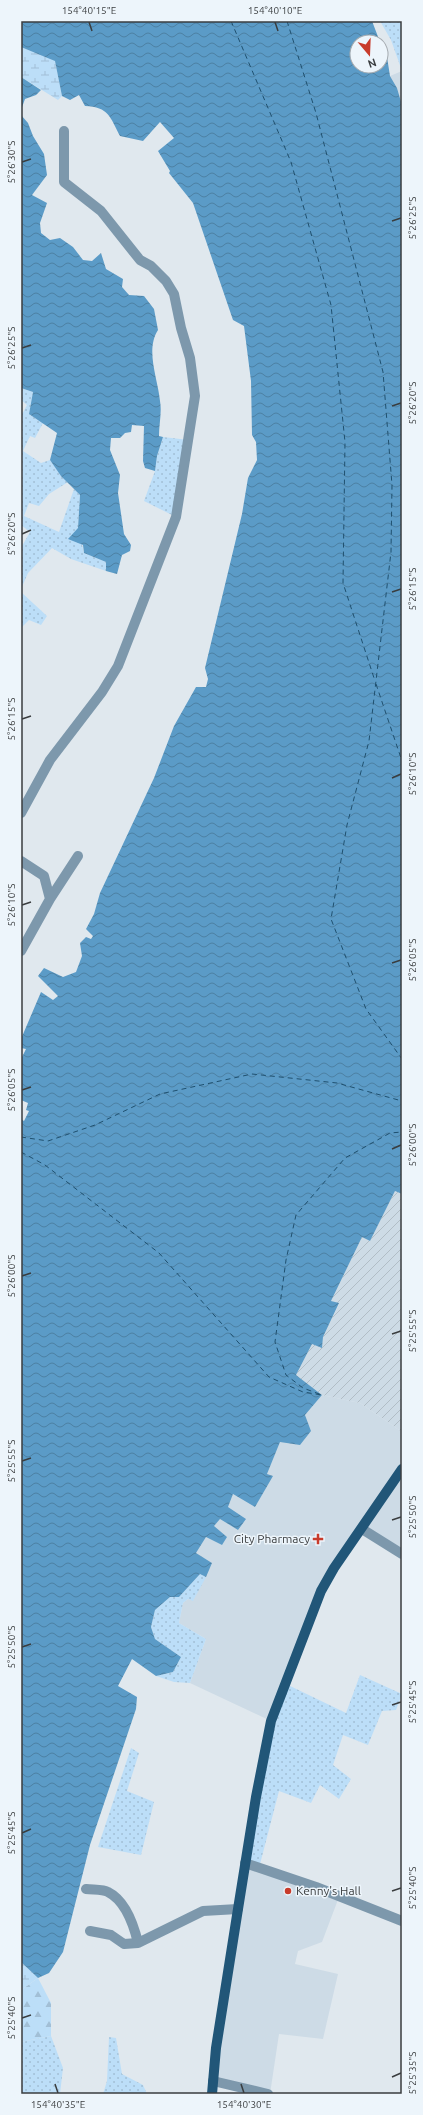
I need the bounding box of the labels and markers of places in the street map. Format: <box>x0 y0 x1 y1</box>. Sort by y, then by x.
place label: City Pharmacy <box>234 1532 310 1545</box>
marker: City Pharmacy <box>313 1534 323 1544</box>
place label: Kenny's Hall <box>296 1884 361 1897</box>
marker: Kenny's Hall <box>283 1886 293 1896</box>

